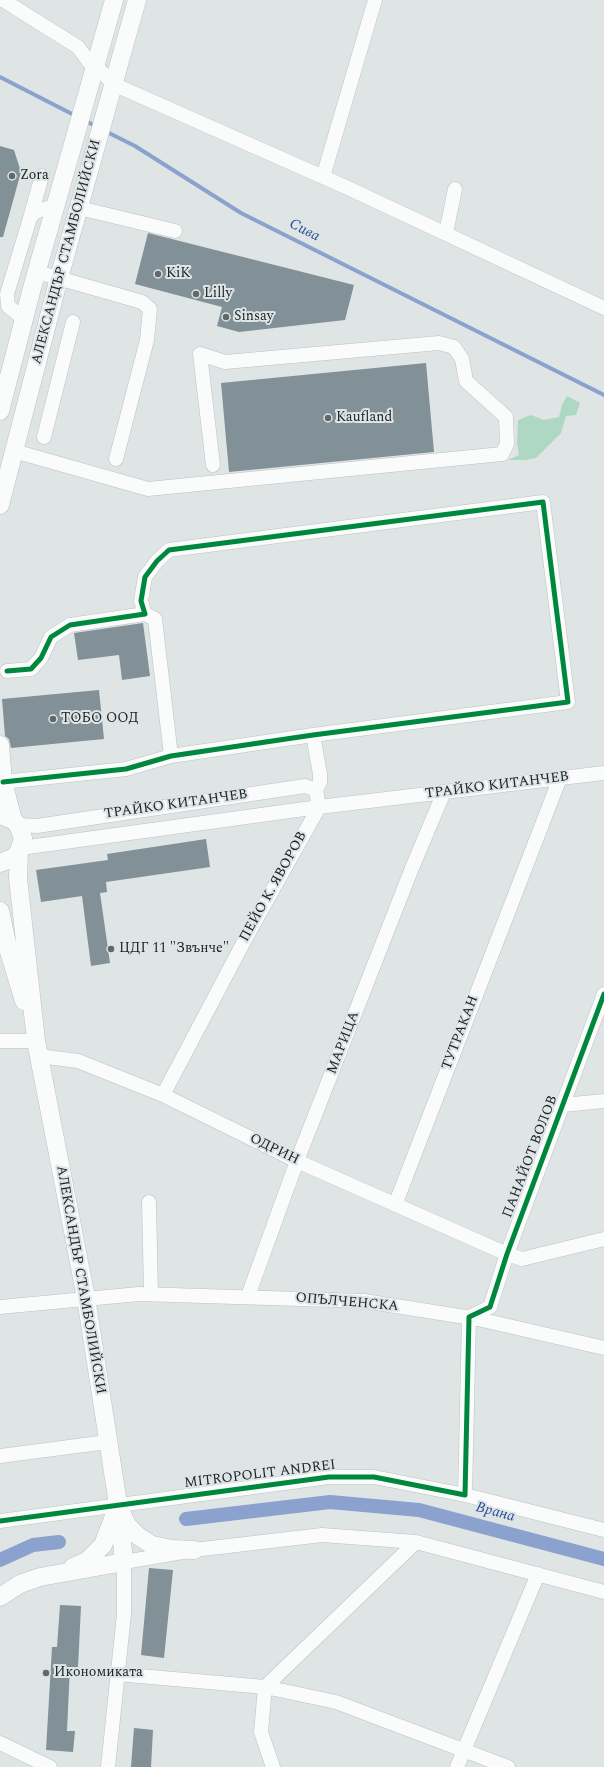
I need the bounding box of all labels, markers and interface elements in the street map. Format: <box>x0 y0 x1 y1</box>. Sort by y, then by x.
street label: АЛЕКСАНДЪР СТАМБОЛИЙСКИ <box>29 138 105 366</box>
place label: Zora <box>20 168 49 184</box>
marker: Zora <box>7 171 17 181</box>
water label: Сива <box>286 216 322 246</box>
place label: KiK <box>166 266 190 282</box>
marker: KiK <box>153 269 163 279</box>
place label: Lilly <box>204 286 232 302</box>
marker: Lilly <box>191 289 201 299</box>
place label: Sinsay <box>234 309 274 325</box>
marker: Sinsay <box>221 312 231 322</box>
place label: Kaufland <box>336 410 392 426</box>
marker: Kaufland <box>323 413 333 423</box>
place label: ТОБО ООД <box>61 711 139 727</box>
marker: ТОБО ООД <box>48 714 58 724</box>
street label: ТРАЙКО КИТАНЧЕВ <box>424 769 570 803</box>
street label: ТРАЙКО КИТАНЧЕВ <box>103 787 249 823</box>
street label: ПЕЙО К. ЯВОРОВ <box>237 829 311 945</box>
place label: ЦДГ 11 "Звънче" <box>119 941 229 957</box>
marker: ЦДГ 11 "Звънче" <box>106 944 116 954</box>
street label: ТУТРАКАН <box>439 993 483 1073</box>
street label: МАРИЦА <box>324 1009 364 1077</box>
street label: ПАНАЙОТ ВОЛОВ <box>500 1093 562 1221</box>
street label: ОДРИН <box>246 1131 302 1169</box>
street label: АЛЕКСАНДЪР СТАМБОЛИЙСКИ <box>52 1164 108 1396</box>
street label: ОПЪЛЧЕНСКА <box>295 1290 399 1316</box>
street label: MITROPOLIT ANDREI <box>183 1457 337 1493</box>
water label: Врана <box>473 1499 517 1527</box>
place label: Икономиката <box>54 1665 143 1681</box>
marker: Икономиката <box>41 1668 51 1678</box>

